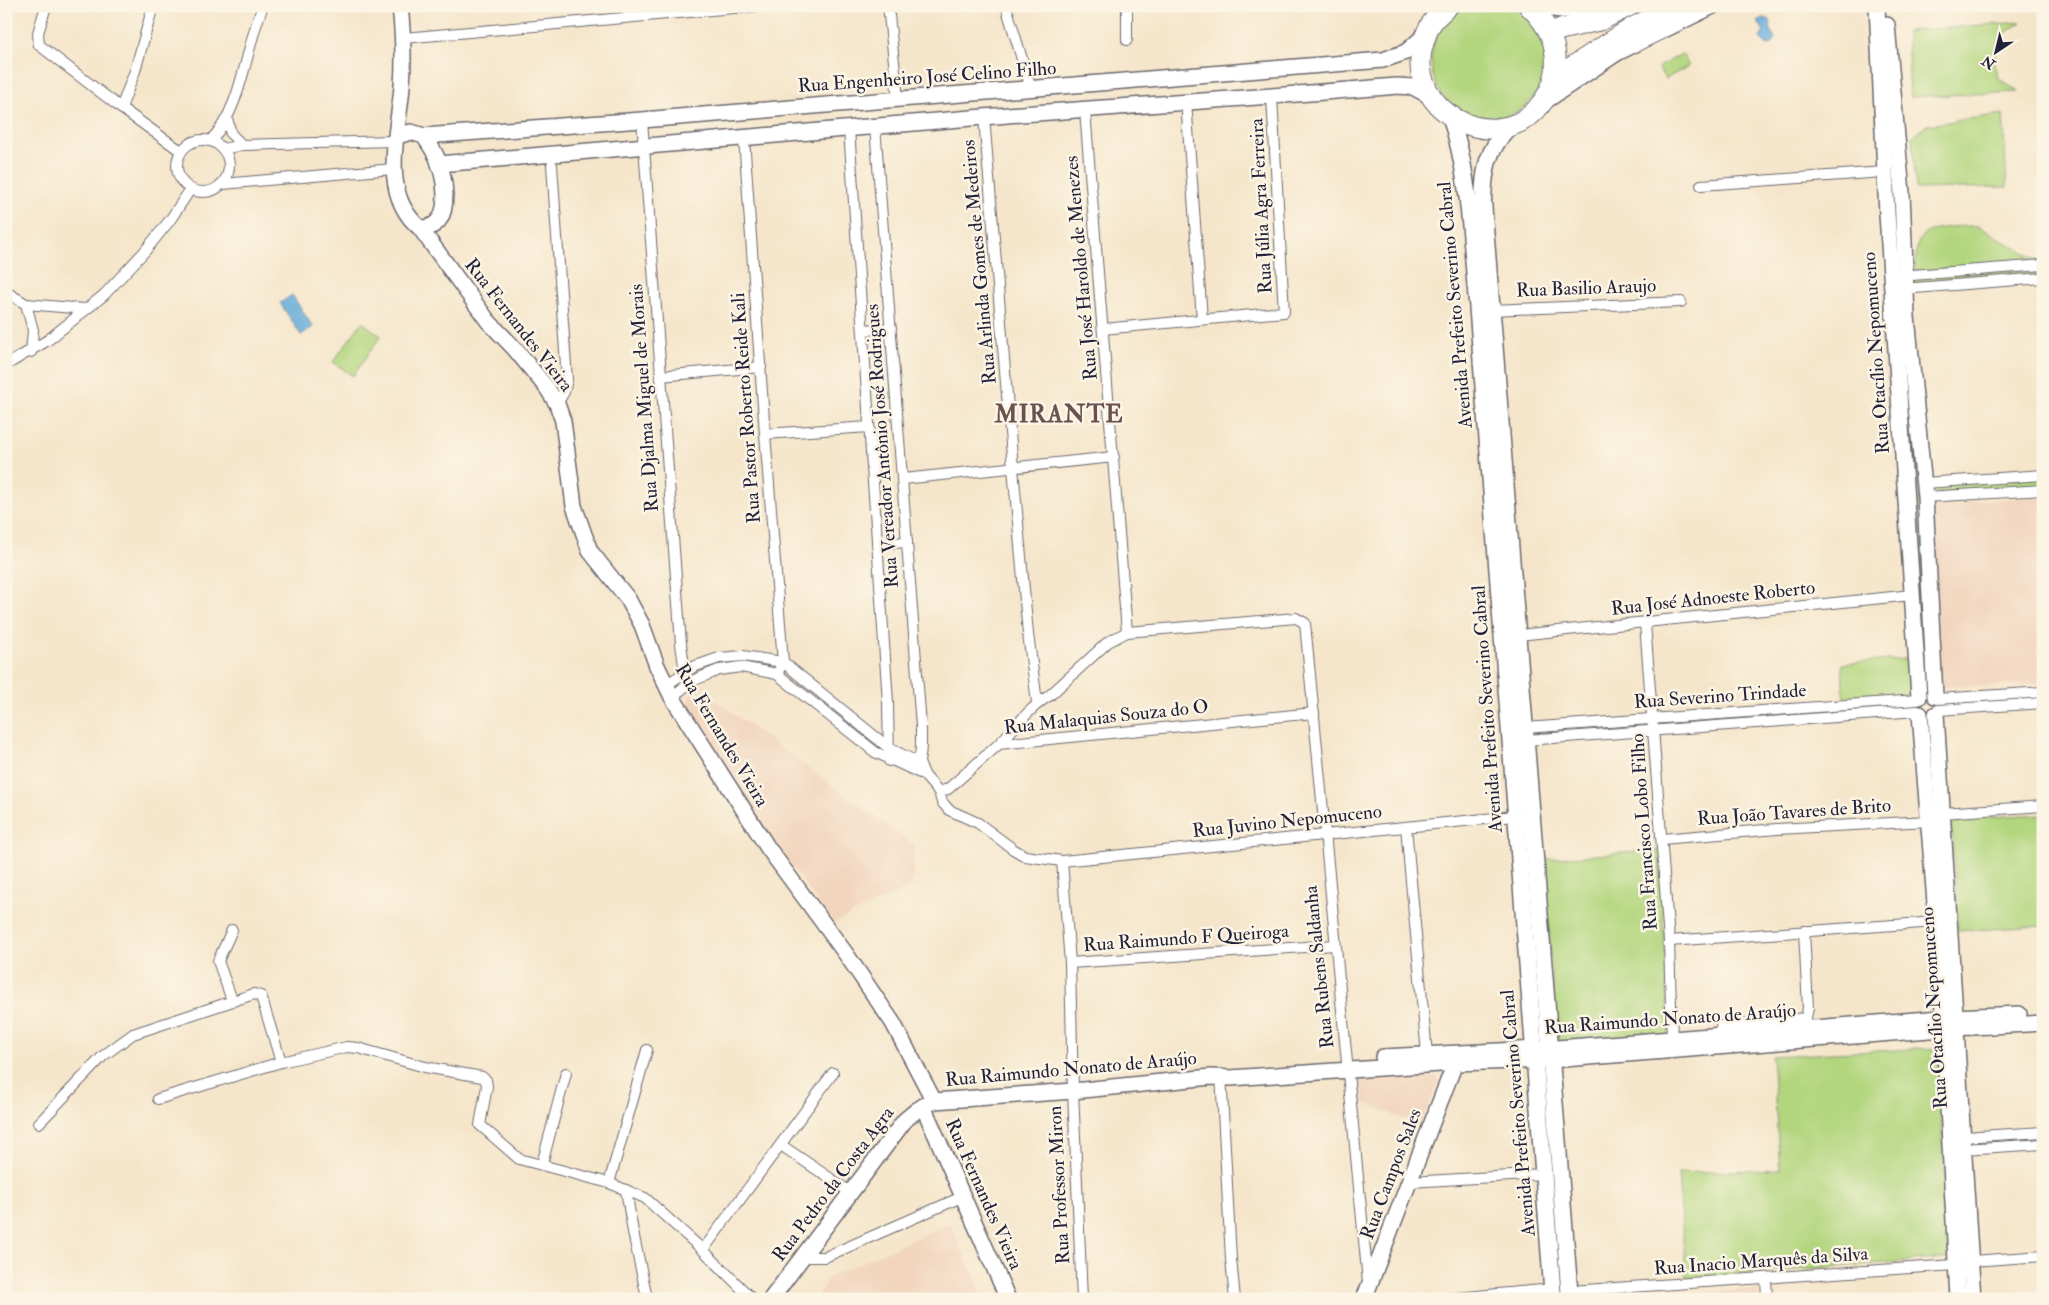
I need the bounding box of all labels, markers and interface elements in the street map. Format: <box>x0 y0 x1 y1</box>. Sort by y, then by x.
north arrow <box>1972 28 2022 78</box>
text: N <box>1978 51 2000 73</box>
street label: Rua Engenheiro José Celino Filho <box>797 56 1057 98</box>
street label: Rua Júlia Agra Ferreira <box>1244 117 1278 294</box>
street label: Rua Arlinda Gomes de Medeiros <box>956 139 1002 385</box>
street label: Rua José Haroldo de Menezes <box>1059 155 1103 381</box>
street label: Avenida Prefeito Severino Cabral <box>1432 180 1478 430</box>
street label: Rua Otacílio Nepomuceno <box>1857 251 1896 455</box>
street label: Rua Fernandes Vieira <box>459 253 579 397</box>
street label: Rua Basilio Araujo <box>1516 274 1656 302</box>
street label: Rua Djalma Miguel de Morais <box>624 283 664 513</box>
street label: Rua Pastor Roberto Reide Kali <box>726 292 766 524</box>
street label: Rua Vereador Antônio José Rodrigues <box>860 303 904 589</box>
district label: MIRANTE <box>993 399 1124 430</box>
street label: Rua José Adnoeste Roberto <box>1610 575 1816 621</box>
street label: Avenida Prefeito Severino Cabral <box>1466 584 1508 834</box>
street label: Rua Fernandes Vieira <box>670 659 774 811</box>
street label: Rua Severino Trindade <box>1633 678 1807 714</box>
street label: Rua Malaquias Souza do O <box>1003 694 1209 740</box>
street label: Rua Francisco Lobo Filho <box>1625 733 1663 931</box>
street label: Rua João Tavares de Brito <box>1696 793 1892 831</box>
street label: Rua Juvino Nepomuceno <box>1191 799 1383 844</box>
street label: Rua Rubens Saldanha <box>1298 884 1339 1050</box>
street label: Rua Otacílio Nepomuceno <box>1915 906 1954 1110</box>
street label: Rua Raimundo F Queiroga <box>1082 919 1290 957</box>
street label: Avenida Prefeito Severino Cabral <box>1495 988 1541 1238</box>
street label: Rua Raimundo Nonato de Araújo <box>1543 998 1797 1040</box>
street label: Rua Raimundo Nonato de Araújo <box>944 1046 1198 1092</box>
street label: Rua Pedro da Costa Agra <box>767 1102 899 1266</box>
street label: Rua Professor Miron <box>1043 1105 1075 1265</box>
street label: Rua Campos Sales <box>1355 1105 1428 1243</box>
street label: Rua Fernandes Vieira <box>940 1115 1028 1273</box>
street label: Rua Inacio Marquês da Silva <box>1653 1242 1869 1280</box>

